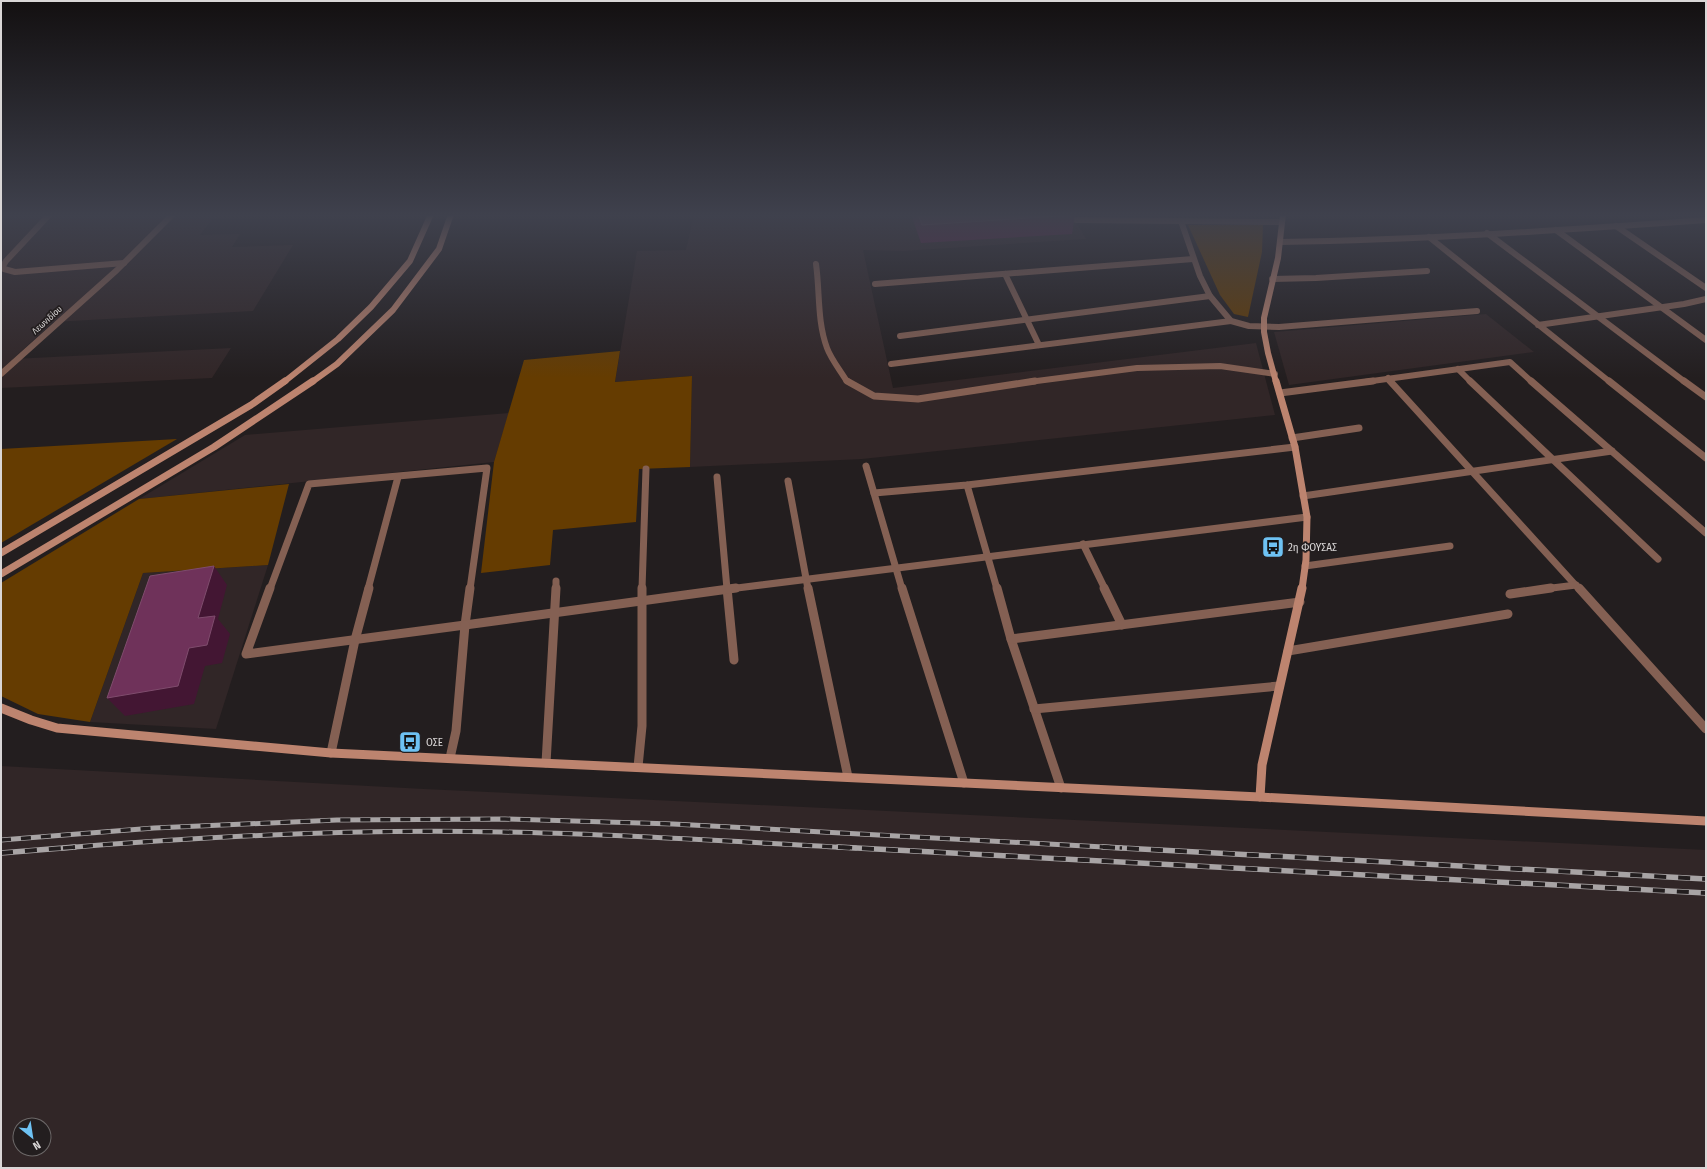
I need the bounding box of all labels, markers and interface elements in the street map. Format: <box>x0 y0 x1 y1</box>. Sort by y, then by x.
street label: Λεωνιδίου <box>30 304 64 336</box>
bus stop icon: 2η ΦΟΥΣΑΣ <box>1260 534 1286 560</box>
place label: 2η ΦΟΥΣΑΣ <box>1288 541 1337 554</box>
bus stop icon: ΟΣΕ <box>397 729 423 755</box>
place label: ΟΣΕ <box>426 736 443 749</box>
north arrow <box>12 1117 52 1157</box>
text: N <box>31 1138 43 1153</box>

